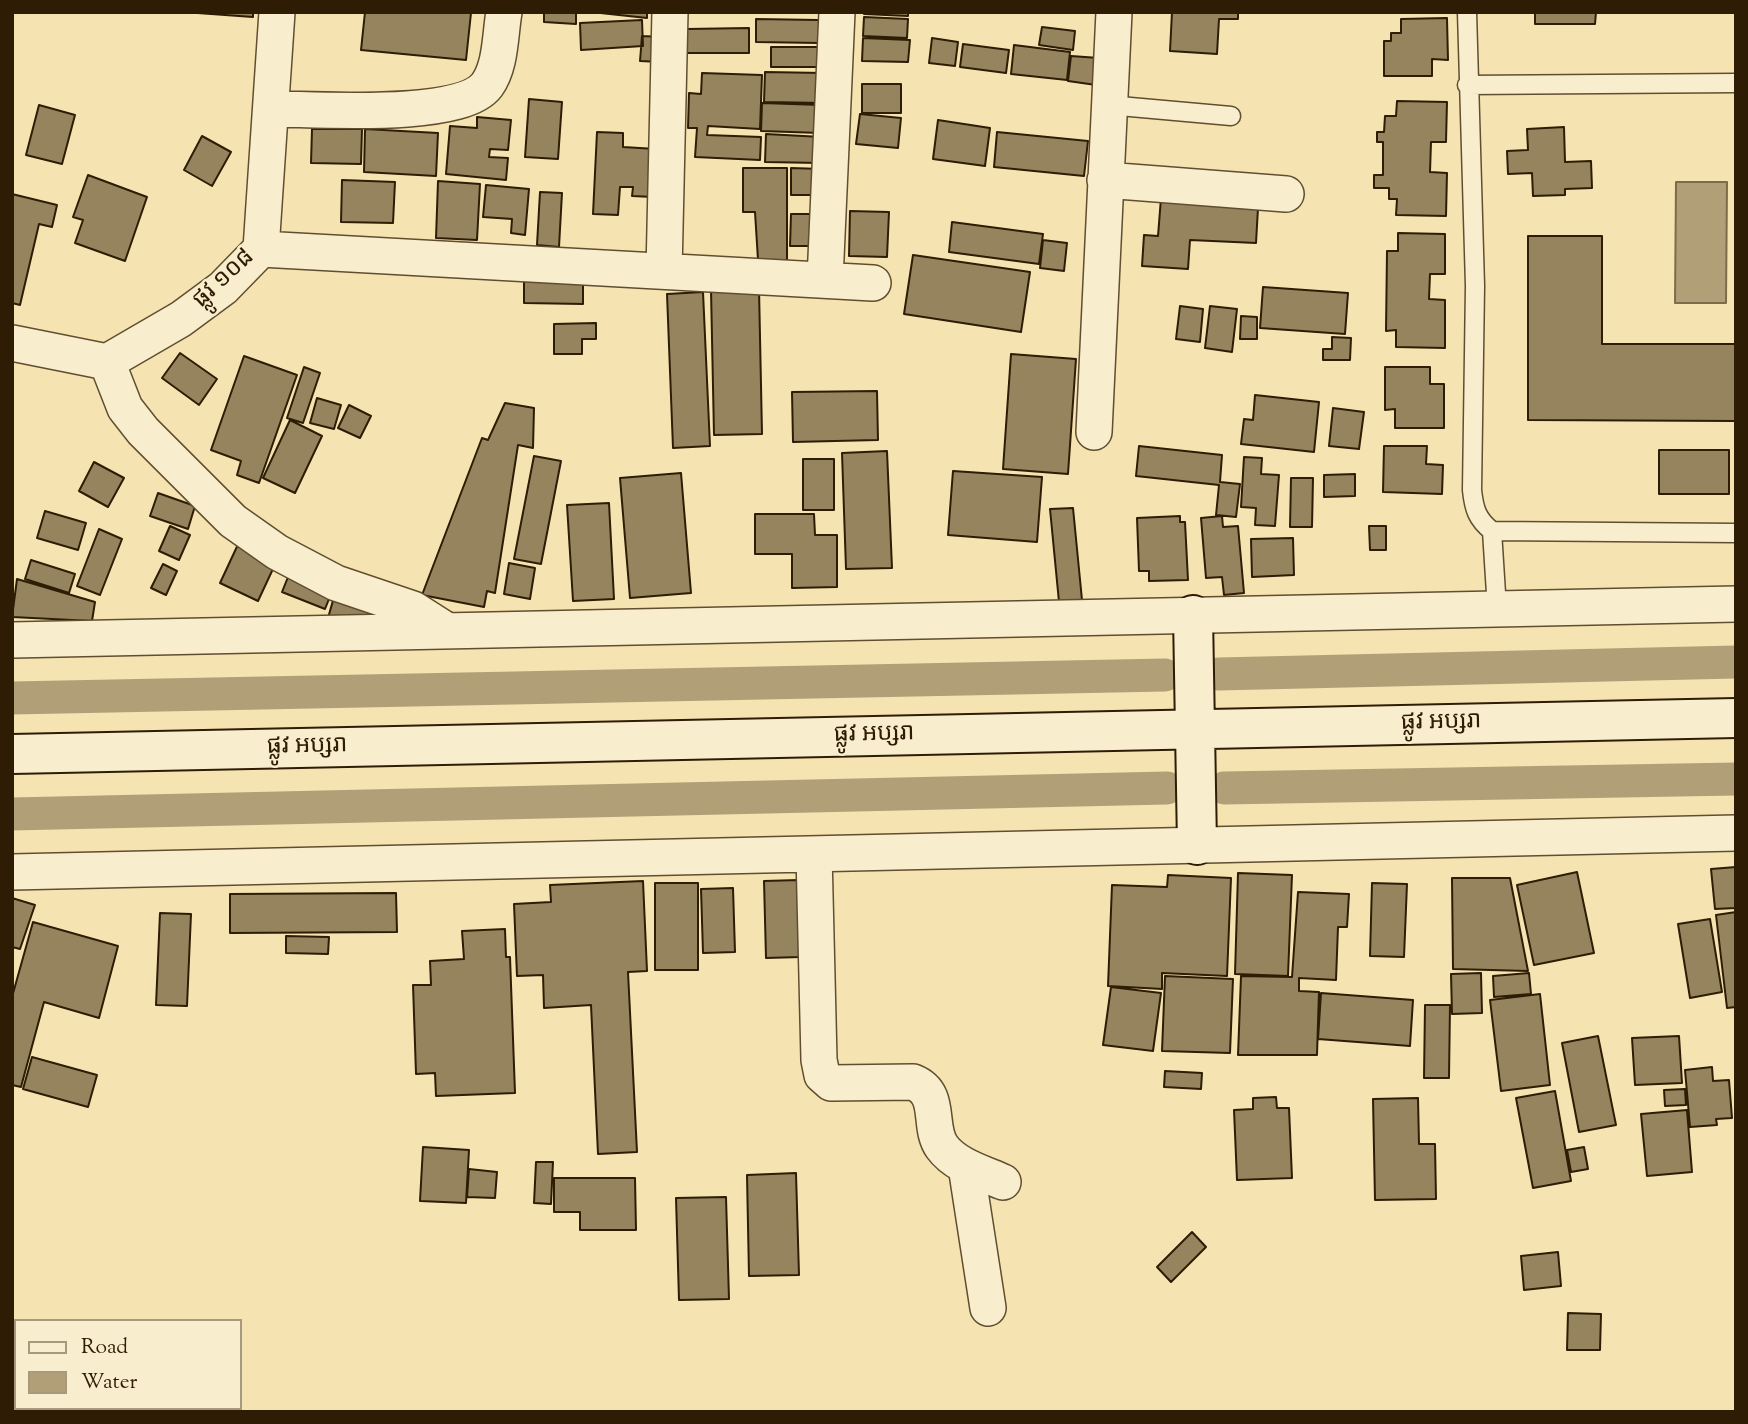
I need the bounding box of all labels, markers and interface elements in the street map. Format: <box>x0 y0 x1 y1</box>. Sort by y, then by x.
street label: ផ្លូវ ១០៨ <box>188 244 262 316</box>
street label: ផ្លូវ អប្សរា <box>1400 709 1482 739</box>
street label: ផ្លូវ អប្សរា <box>833 721 915 751</box>
street label: ផ្លូវ អប្សរា <box>266 733 348 763</box>
legend <box>14 1319 242 1410</box>
text: Road <box>81 1333 128 1363</box>
text: Water <box>81 1368 137 1398</box>

